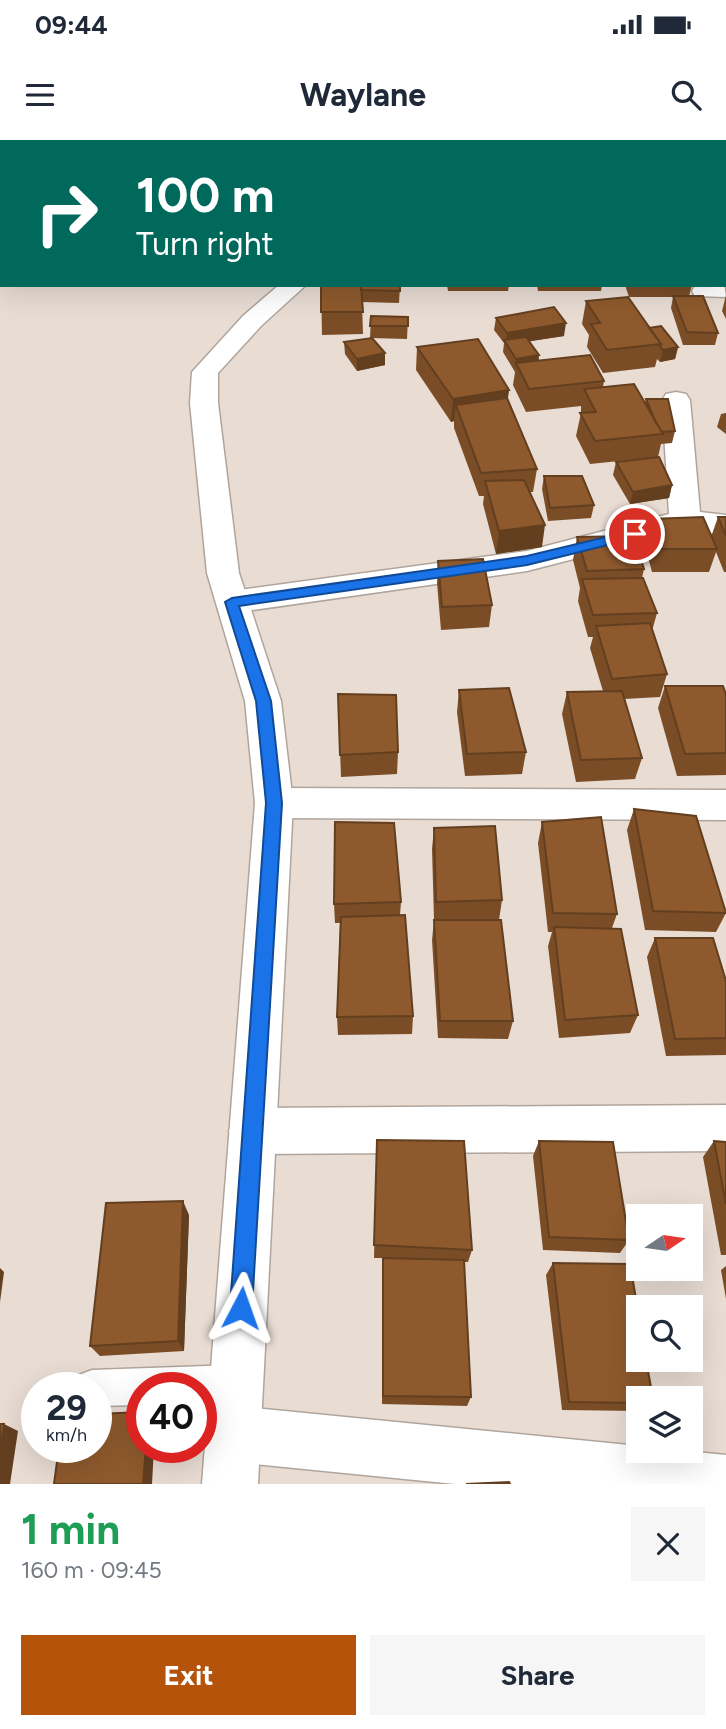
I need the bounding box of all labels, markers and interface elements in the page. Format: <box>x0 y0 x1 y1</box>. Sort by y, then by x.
text: 09:44 <box>35 9 108 41</box>
icon: menu <box>21 76 59 114</box>
text: Waylane <box>300 76 426 114</box>
icon: search <box>667 76 705 114</box>
text: 100 m <box>136 165 275 224</box>
icon: right <box>21 168 112 259</box>
text: Turn right <box>136 225 274 263</box>
pin <box>605 504 665 564</box>
icon: arrive <box>616 515 654 553</box>
north arrow <box>626 1204 704 1281</box>
map controls <box>626 1204 703 1463</box>
position arrow <box>204 1271 278 1345</box>
button: search <box>626 1295 703 1372</box>
speed limit sign: 40 <box>126 1372 217 1463</box>
button: layers <box>626 1386 703 1463</box>
text: 29 <box>46 1387 87 1429</box>
text: km/h <box>46 1424 87 1446</box>
text: 1 min <box>21 1504 120 1555</box>
button: close <box>631 1507 705 1581</box>
text: 160 m · 09:45 <box>21 1556 162 1584</box>
button: Exit <box>21 1635 356 1715</box>
button: Share <box>370 1635 705 1715</box>

